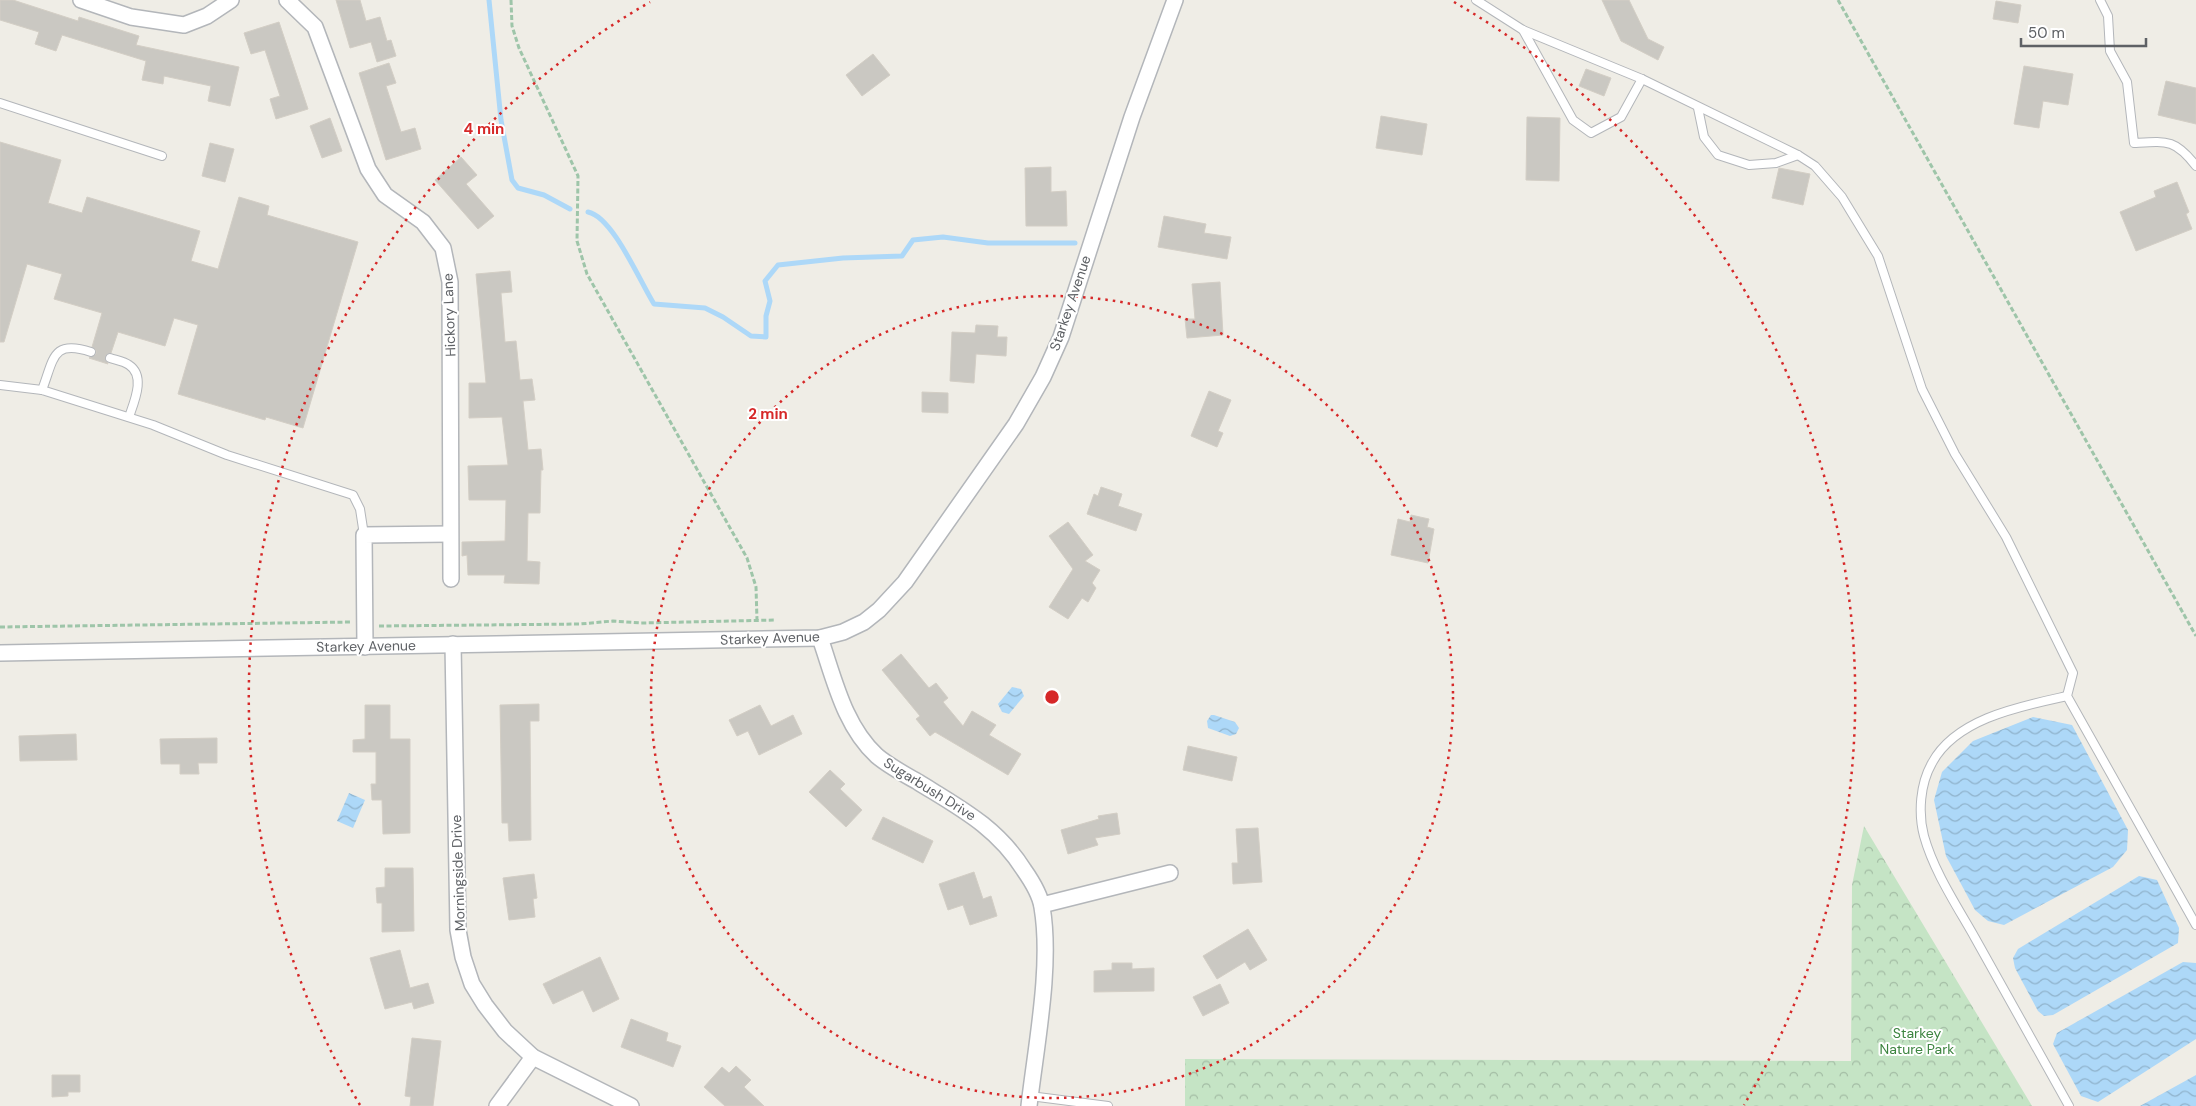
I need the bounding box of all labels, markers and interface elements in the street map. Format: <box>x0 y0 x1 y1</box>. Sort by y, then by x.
scale bar <box>2021 15 2146 47</box>
text: 50 m <box>2028 23 2065 43</box>
text: 4 min <box>464 119 504 139</box>
street label: Starkey Avenue <box>1045 253 1095 353</box>
street label: Hickory Lane <box>439 273 459 357</box>
text: 2 min <box>748 404 788 424</box>
street label: Starkey Avenue <box>720 627 820 649</box>
street label: Starkey Avenue <box>316 636 416 656</box>
centre of rings <box>1043 688 1061 706</box>
street label: Sugarbush Drive <box>880 753 980 825</box>
street label: Morningside Drive <box>447 814 469 932</box>
park label: Starkey Nature Park <box>1880 1024 1954 1058</box>

